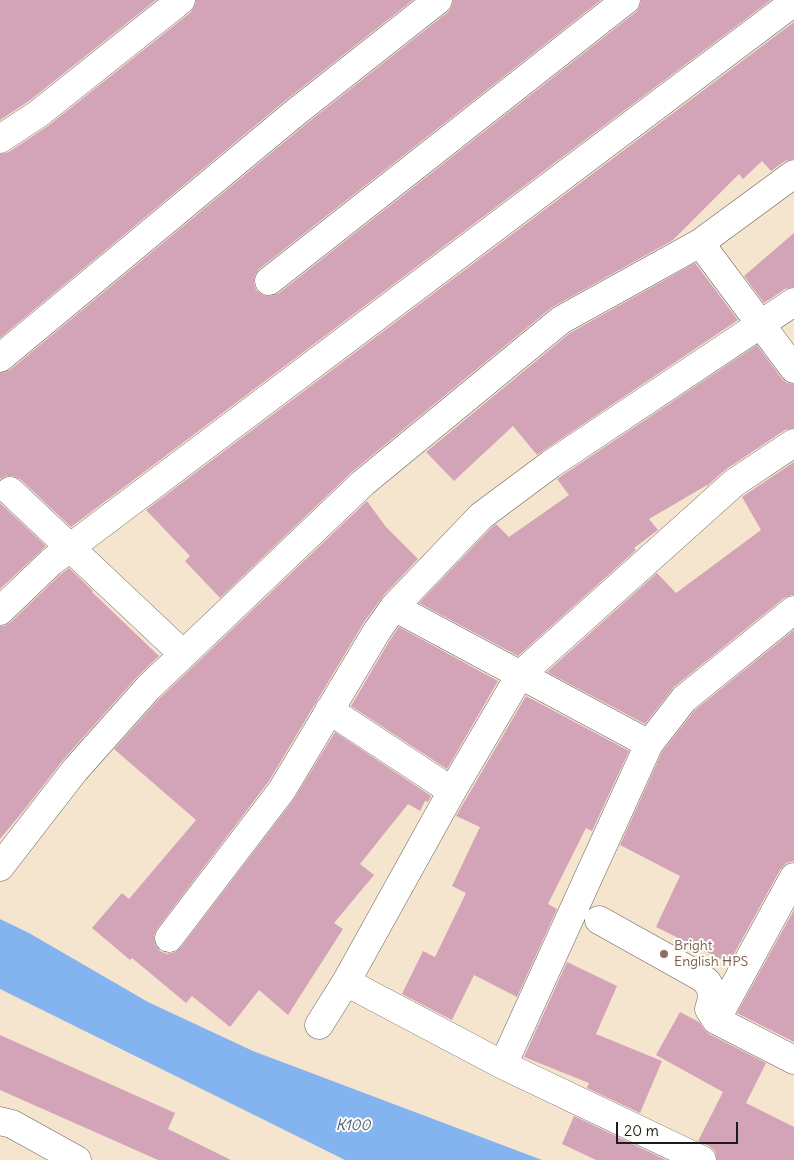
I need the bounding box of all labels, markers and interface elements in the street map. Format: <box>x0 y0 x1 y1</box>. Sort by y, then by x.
place label: Bright English HPS <box>674 938 748 970</box>
marker: Bright English HPS <box>658 948 670 960</box>
scale bar <box>619 1112 742 1144</box>
water label: K100 <box>336 1117 370 1135</box>
text: 20 m <box>624 1121 659 1140</box>

